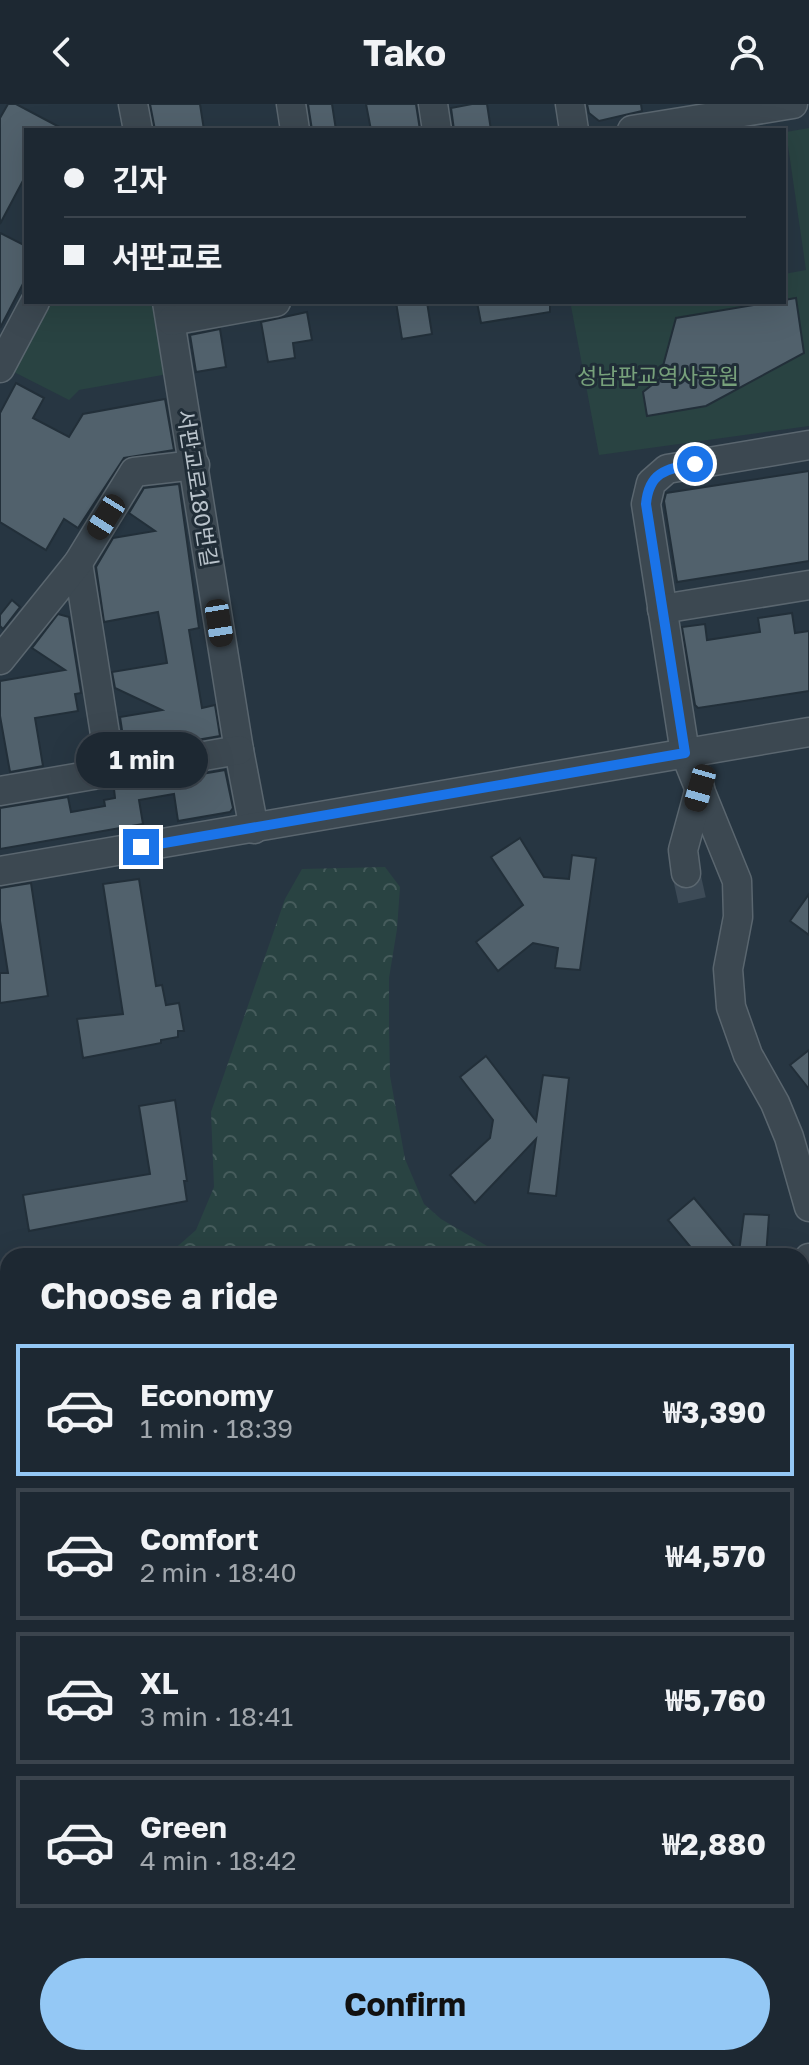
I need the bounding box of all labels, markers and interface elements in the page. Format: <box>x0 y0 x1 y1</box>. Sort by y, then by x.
icon: back <box>40 30 84 74</box>
icon: person <box>725 30 769 74</box>
text: Tako <box>363 31 446 74</box>
text: 긴자 <box>112 162 167 198</box>
text: 서판교로 <box>112 239 222 275</box>
park label: 성남판교역사공원 <box>577 362 739 389</box>
street label: 서판교로180번길 <box>172 407 224 569</box>
route start <box>677 446 713 482</box>
car <box>83 490 129 544</box>
car <box>203 597 235 649</box>
callout: 1 min <box>75 731 207 787</box>
text: 1 min <box>109 744 175 775</box>
car <box>682 762 718 814</box>
route end <box>123 829 159 865</box>
text: Choose a ride <box>40 1274 278 1317</box>
icon: car <box>44 1374 116 1446</box>
text: Economy <box>140 1377 274 1413</box>
text: ₩3,390 <box>664 1394 766 1430</box>
text: 1 min · 18:39 <box>140 1413 293 1444</box>
icon: car <box>44 1518 116 1590</box>
text: Comfort <box>140 1521 259 1557</box>
text: ₩4,570 <box>666 1538 766 1574</box>
text: 2 min · 18:40 <box>140 1557 297 1588</box>
icon: car <box>44 1662 116 1734</box>
text: XL <box>140 1665 179 1701</box>
text: ₩5,760 <box>666 1682 766 1718</box>
text: 3 min · 18:41 <box>140 1701 293 1732</box>
icon: car <box>44 1806 116 1878</box>
text: Green <box>140 1809 227 1845</box>
text: ₩2,880 <box>663 1826 766 1862</box>
text: 4 min · 18:42 <box>140 1845 296 1876</box>
button: Confirm <box>40 1958 770 2050</box>

